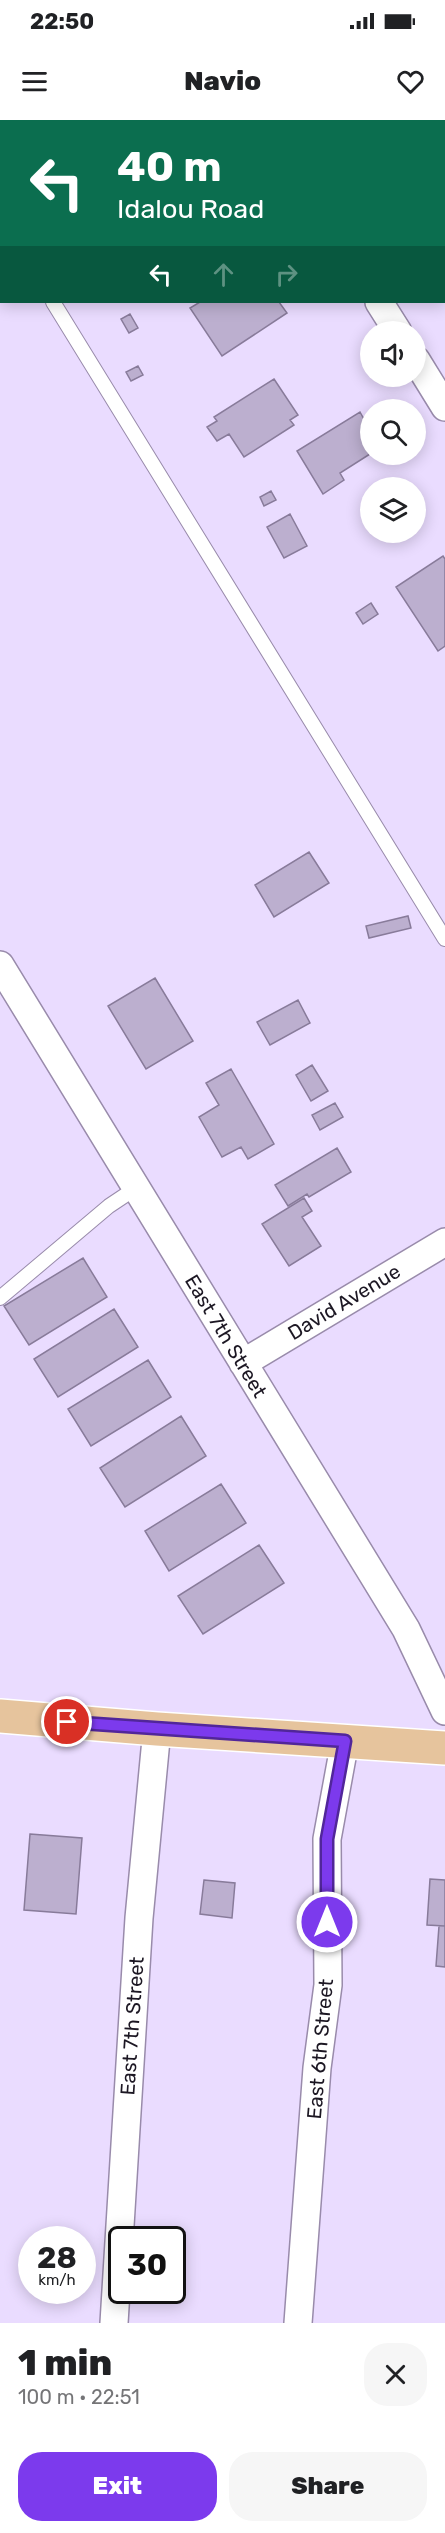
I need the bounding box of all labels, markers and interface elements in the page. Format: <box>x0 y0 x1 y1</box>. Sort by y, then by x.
text: 22:50 <box>30 8 94 35</box>
icon: menu <box>18 65 51 98</box>
text: Navio <box>184 65 261 97</box>
icon: heart <box>394 65 427 98</box>
text: 40 m <box>117 142 222 192</box>
icon: left <box>18 144 96 222</box>
text: Idalou Road <box>117 193 264 225</box>
icon: left <box>144 258 177 291</box>
icon: ahead <box>207 258 240 291</box>
icon: right <box>270 258 303 291</box>
map controls <box>360 321 426 543</box>
button: sound <box>360 321 426 387</box>
button: search <box>360 399 426 465</box>
button: layers <box>360 477 426 543</box>
street label: David Avenue <box>283 1259 405 1345</box>
street label: East 7th Street <box>180 1270 272 1402</box>
pin <box>41 1696 92 1747</box>
icon: arrive <box>50 1705 83 1738</box>
position arrow <box>295 1890 359 1954</box>
street label: East 7th Street <box>115 1956 149 2096</box>
street label: East 6th Street <box>302 1978 338 2120</box>
speed limit sign: 30 <box>108 2226 186 2304</box>
text: 28 <box>37 2240 77 2276</box>
text: km/h <box>38 2271 76 2289</box>
text: 1 min <box>18 2341 112 2384</box>
button: close <box>364 2343 427 2406</box>
text: 100 m · 22:51 <box>18 2385 140 2409</box>
button: Exit <box>18 2452 217 2521</box>
button: Share <box>229 2452 427 2521</box>

